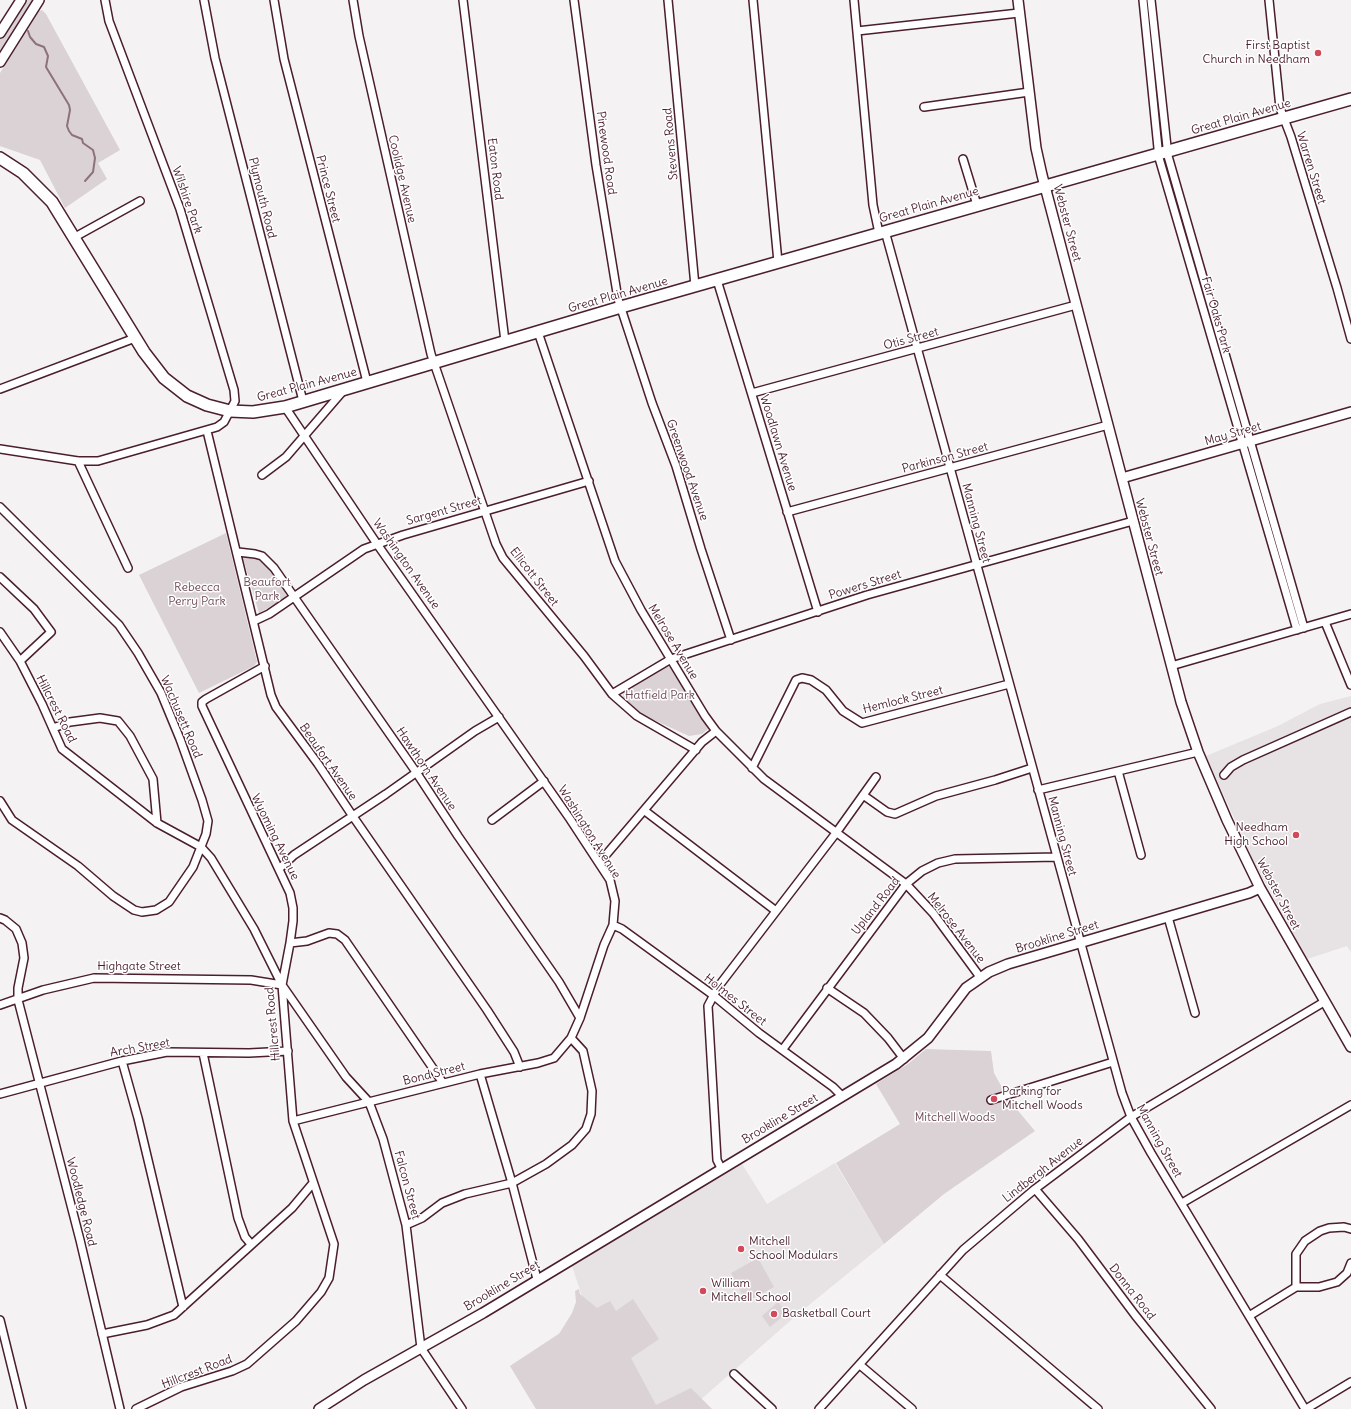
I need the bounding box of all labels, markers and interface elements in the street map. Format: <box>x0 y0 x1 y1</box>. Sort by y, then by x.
place label: First Baptist Church in Needham <box>1203 39 1310 67</box>
marker: First Baptist Church in Needham <box>1313 48 1323 58</box>
street label: Great Plain Avenue <box>1190 96 1292 138</box>
street label: Stevens Road <box>661 107 681 181</box>
street label: Pinewood Road <box>593 110 619 196</box>
street label: Warren Street <box>1293 130 1329 206</box>
street label: Coolidge Avenue <box>385 134 419 224</box>
street label: Eaton Road <box>484 137 506 201</box>
street label: Prince Street <box>313 154 343 224</box>
street label: Plymouth Road <box>245 156 279 240</box>
street label: Wilshire Park <box>169 165 205 235</box>
street label: Webster Street <box>1050 183 1084 263</box>
street label: Great Plain Avenue <box>878 184 980 226</box>
street label: Great Plain Avenue <box>567 274 669 316</box>
street label: Fair Oaks Park <box>1198 275 1234 355</box>
street label: Otis Street <box>882 325 940 353</box>
street label: Great Plain Avenue <box>255 365 359 405</box>
street label: Woodlawn Avenue <box>756 393 800 493</box>
street label: Greenwood Avenue <box>663 418 711 522</box>
street label: May Street <box>1203 419 1263 449</box>
street label: Parkinson Street <box>900 440 990 476</box>
street label: Manning Street <box>958 482 994 564</box>
street label: Sargent Street <box>405 493 483 529</box>
street label: Webster Street <box>1132 497 1166 577</box>
street label: Washington Avenue <box>369 516 443 612</box>
street label: Ellicott Street <box>507 545 561 609</box>
street label: Powers Street <box>827 567 903 603</box>
park label: Beaufort Park <box>243 576 291 604</box>
park label: Rebecca Perry Park <box>168 581 226 609</box>
street label: Melrose Avenue <box>645 602 701 682</box>
street label: Hillcrest Road <box>33 673 79 745</box>
street label: Wachusett Road <box>157 674 205 760</box>
street label: Hemlock Street <box>861 683 945 717</box>
park label: Hatfield Park <box>625 689 695 703</box>
street label: Beaufort Avenue <box>296 721 360 803</box>
street label: Hawthorn Avenue <box>393 725 459 813</box>
street label: Washington Avenue <box>555 783 623 881</box>
street label: Wyoming Avenue <box>248 792 302 882</box>
street label: Manning Street <box>1044 795 1080 877</box>
place label: Needham High School <box>1224 821 1288 849</box>
marker: Needham High School <box>1291 830 1301 840</box>
street label: Webster Street <box>1253 856 1303 932</box>
street label: Upland Road <box>849 874 903 938</box>
street label: Melrose Avenue <box>924 890 988 966</box>
street label: Brookline Street <box>1014 918 1100 956</box>
street label: Highgate Street <box>97 960 181 974</box>
street label: Holmes Street <box>701 971 769 1029</box>
street label: Hillcrest Road <box>263 986 283 1062</box>
street label: Arch Street <box>109 1036 171 1060</box>
street label: Bond Street <box>401 1059 467 1089</box>
place label: Parking for Mitchell Woods <box>1002 1085 1083 1113</box>
street label: Brookline Street <box>739 1091 821 1147</box>
marker: Parking for Mitchell Woods <box>989 1094 999 1104</box>
street label: Manning Street <box>1133 1102 1185 1180</box>
park label: Mitchell Woods <box>915 1111 995 1125</box>
street label: Lindbergh Avenue <box>1000 1134 1086 1206</box>
street label: Falcon Street <box>391 1149 423 1221</box>
street label: Woodledge Road <box>63 1156 99 1248</box>
place label: Mitchell School Modulars <box>749 1235 838 1263</box>
marker: Mitchell School Modulars <box>736 1244 746 1254</box>
street label: Brookline Street <box>461 1258 543 1314</box>
street label: Donna Road <box>1106 1261 1158 1323</box>
place label: William Mitchell School <box>711 1277 791 1305</box>
marker: William Mitchell School <box>698 1286 708 1296</box>
place label: Basketball Court <box>782 1307 871 1321</box>
marker: Basketball Court <box>769 1309 779 1319</box>
street label: Hillcrest Road <box>160 1352 234 1392</box>

